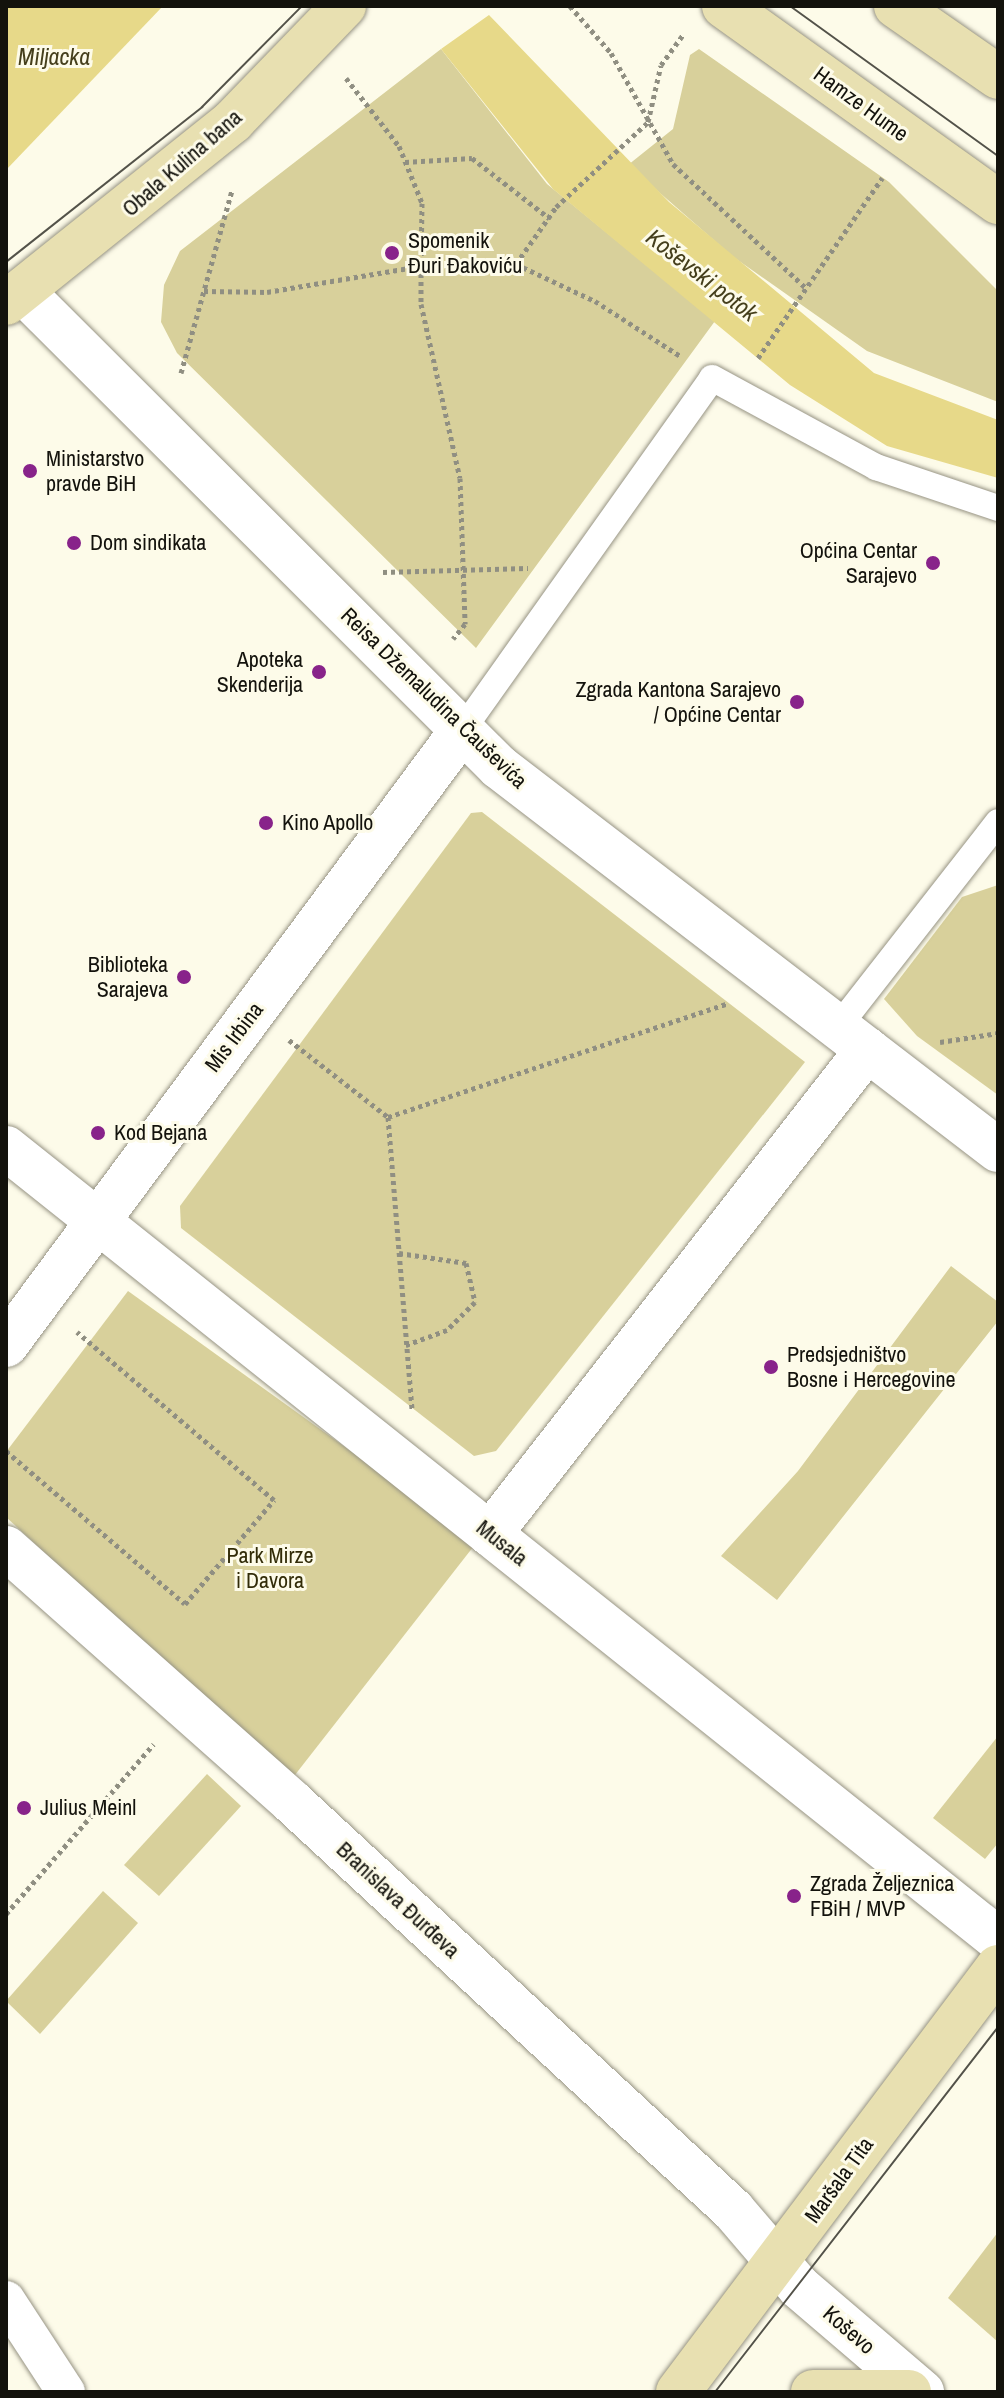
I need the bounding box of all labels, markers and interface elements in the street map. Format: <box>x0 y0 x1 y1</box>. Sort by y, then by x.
water label: Miljacka <box>18 43 90 71</box>
street label: Hamze Hume <box>809 61 913 147</box>
street label: Obala Kulina bana <box>117 104 247 222</box>
water label: Koševski potok <box>641 223 763 327</box>
place label: Spomenik Đuri Đakoviću <box>408 227 522 278</box>
marker: Spomenik Đuri Đakoviću <box>383 244 401 262</box>
place label: Ministarstvo pravde BiH <box>46 445 144 496</box>
marker: Ministarstvo pravde BiH <box>21 462 39 480</box>
place label: Dom sindikata <box>90 530 206 556</box>
marker: Dom sindikata <box>65 534 83 552</box>
place label: Općina Centar Sarajevo <box>800 537 917 588</box>
marker: Općina Centar Sarajevo <box>924 554 942 572</box>
street label: Reisa Džemaludina Čauševića <box>335 602 533 794</box>
place label: Apoteka Skenderija <box>217 646 303 698</box>
marker: Apoteka Skenderija <box>310 663 328 681</box>
place label: Zgrada Kantona Sarajevo / Općine Centar <box>575 676 781 728</box>
marker: Zgrada Kantona Sarajevo / Općine Centar <box>788 693 806 711</box>
place label: Kino Apollo <box>282 810 374 836</box>
marker: Kino Apollo <box>257 814 275 832</box>
place label: Biblioteka Sarajeva <box>88 951 168 1002</box>
marker: Biblioteka Sarajeva <box>175 968 193 986</box>
street label: Mis Irbina <box>199 997 269 1077</box>
place label: Kod Bejana <box>114 1120 207 1146</box>
marker: Kod Bejana <box>89 1124 107 1142</box>
place label: Predsjedništvo Bosne i Hercegovine <box>787 1341 955 1392</box>
marker: Predsjedništvo Bosne i Hercegovine <box>762 1358 780 1376</box>
street label: Musala <box>471 1514 533 1572</box>
park label: Park Mirze i Davora <box>226 1542 314 1594</box>
place label: Julius Meinl <box>40 1795 136 1821</box>
marker: Julius Meinl <box>15 1799 33 1817</box>
street label: Branislava Đurđeva <box>331 1836 465 1964</box>
place label: Zgrada Željeznica FBiH / MVP <box>810 1870 954 1922</box>
marker: Zgrada Željeznica FBiH / MVP <box>785 1887 803 1905</box>
street label: Maršala Tita <box>799 2132 879 2228</box>
street label: Koševo <box>818 2300 880 2360</box>

